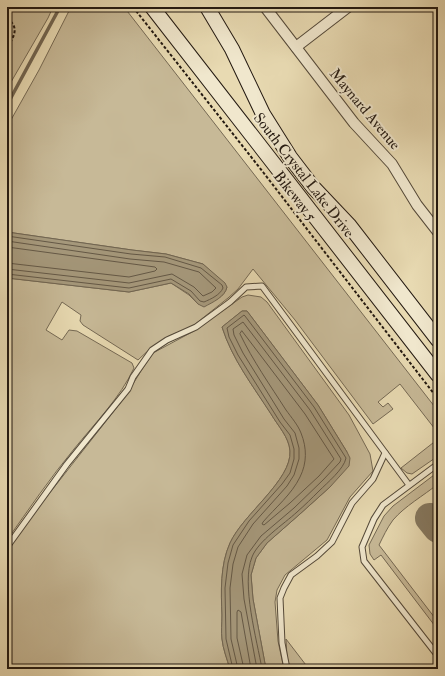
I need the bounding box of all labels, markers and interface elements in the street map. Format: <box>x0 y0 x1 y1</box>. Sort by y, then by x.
street label: Maynard Avenue <box>325 65 404 154</box>
street label: South Crystal Lake Drive <box>249 109 358 241</box>
street label: Bikeway 5 <box>269 167 320 226</box>

